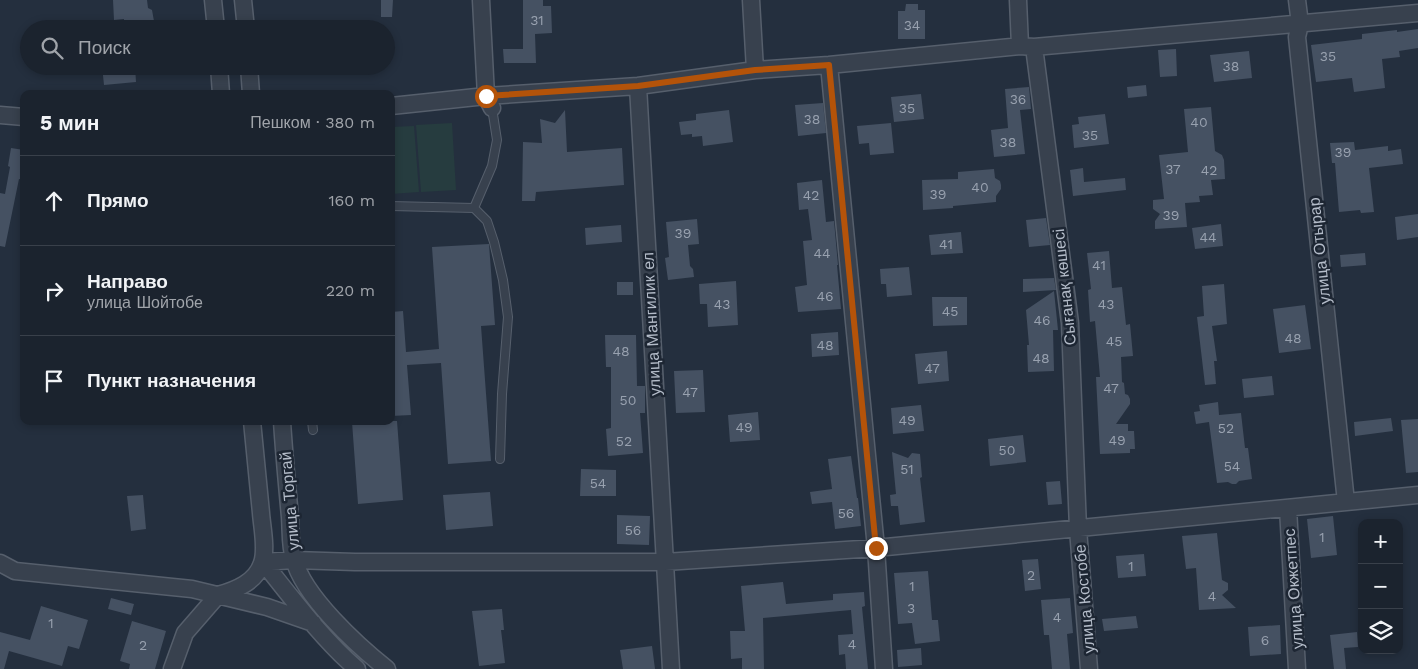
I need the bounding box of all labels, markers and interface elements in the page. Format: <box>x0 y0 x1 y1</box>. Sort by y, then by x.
house number: 31 <box>530 12 544 28</box>
house number: 34 <box>904 17 920 33</box>
search box <box>20 20 395 75</box>
icon: search <box>38 34 66 62</box>
text: Поиск <box>78 36 131 59</box>
house number: 35 <box>1320 48 1336 64</box>
house number: 38 <box>1223 58 1239 74</box>
route start <box>475 85 498 108</box>
house number: 36 <box>1010 91 1026 107</box>
house number: 35 <box>899 100 915 116</box>
text: 5 мин <box>40 110 99 135</box>
house number: 38 <box>804 111 820 127</box>
text: Пешком · 380 m <box>250 113 375 132</box>
house number: 40 <box>1190 114 1208 130</box>
house number: 35 <box>1082 127 1098 143</box>
house number: 38 <box>1000 134 1016 150</box>
house number: 39 <box>1335 144 1351 160</box>
house number: 37 <box>1165 161 1181 177</box>
house number: 42 <box>1201 162 1217 178</box>
house number: 40 <box>971 179 989 195</box>
house number: 39 <box>930 186 946 202</box>
icon: ahead <box>40 187 68 215</box>
house number: 42 <box>803 187 819 203</box>
text: Прямо <box>87 189 149 212</box>
text: 160 m <box>328 191 375 210</box>
street label: улица Отырар <box>1304 196 1335 305</box>
house number: 39 <box>1163 207 1179 223</box>
house number: 39 <box>675 225 691 241</box>
street label: Сығанақ көшесі <box>1049 228 1080 346</box>
house number: 44 <box>1199 229 1217 245</box>
house number: 41 <box>939 236 953 252</box>
house number: 44 <box>813 245 831 261</box>
street label: улица Мангилик ел <box>638 252 665 396</box>
house number: 41 <box>1092 257 1106 273</box>
text: Направо <box>87 270 168 293</box>
icon: right <box>40 277 68 305</box>
text: 220 m <box>326 281 375 300</box>
house number: 46 <box>816 288 834 304</box>
text: улица Шойтобе <box>87 293 203 312</box>
house number: 43 <box>714 296 730 312</box>
house number: 43 <box>1098 296 1114 312</box>
house number: 45 <box>942 303 958 319</box>
house number: 46 <box>1033 312 1051 328</box>
house number: 48 <box>1284 330 1302 346</box>
house number: 45 <box>1106 333 1122 349</box>
house number: 48 <box>816 337 834 353</box>
house number: 48 <box>612 343 630 359</box>
house number: 48 <box>1032 350 1050 366</box>
house number: 47 <box>924 360 940 376</box>
icon: arrive <box>40 367 68 395</box>
text: Пункт назначения <box>87 369 256 392</box>
house number: 47 <box>1103 380 1119 396</box>
house number: 47 <box>682 384 698 400</box>
house number: 50 <box>620 392 636 408</box>
house number: 49 <box>898 412 916 428</box>
house number: 49 <box>735 419 753 435</box>
house number: 52 <box>1218 420 1234 436</box>
house number: 49 <box>1108 432 1126 448</box>
house number: 52 <box>616 433 632 449</box>
house number: 50 <box>999 442 1015 458</box>
street label: улица Торгай <box>276 451 303 551</box>
house number: 54 <box>1224 458 1240 474</box>
house number: 51 <box>900 461 914 477</box>
house number: 54 <box>590 475 606 491</box>
house number: 56 <box>838 505 854 521</box>
map controls <box>1358 519 1403 654</box>
button: + <box>1358 519 1403 564</box>
house number: 56 <box>625 522 641 538</box>
street label: улица Окжетпес <box>1280 528 1307 650</box>
house number: 1 <box>1319 529 1325 545</box>
route end <box>865 537 888 560</box>
street label: улица Костобе <box>1070 543 1099 654</box>
house number: 1 <box>1128 558 1134 574</box>
button: − <box>1358 564 1403 609</box>
house number: 2 <box>1027 567 1035 583</box>
house number: 1 <box>909 578 915 594</box>
house number: 4 <box>1208 588 1216 604</box>
house number: 3 <box>907 600 915 616</box>
house number: 4 <box>1053 609 1061 625</box>
button: layers <box>1358 609 1403 654</box>
house number: 1 <box>48 615 54 631</box>
house number: 6 <box>1261 632 1269 648</box>
house number: 4 <box>848 636 856 652</box>
house number: 2 <box>139 637 147 653</box>

